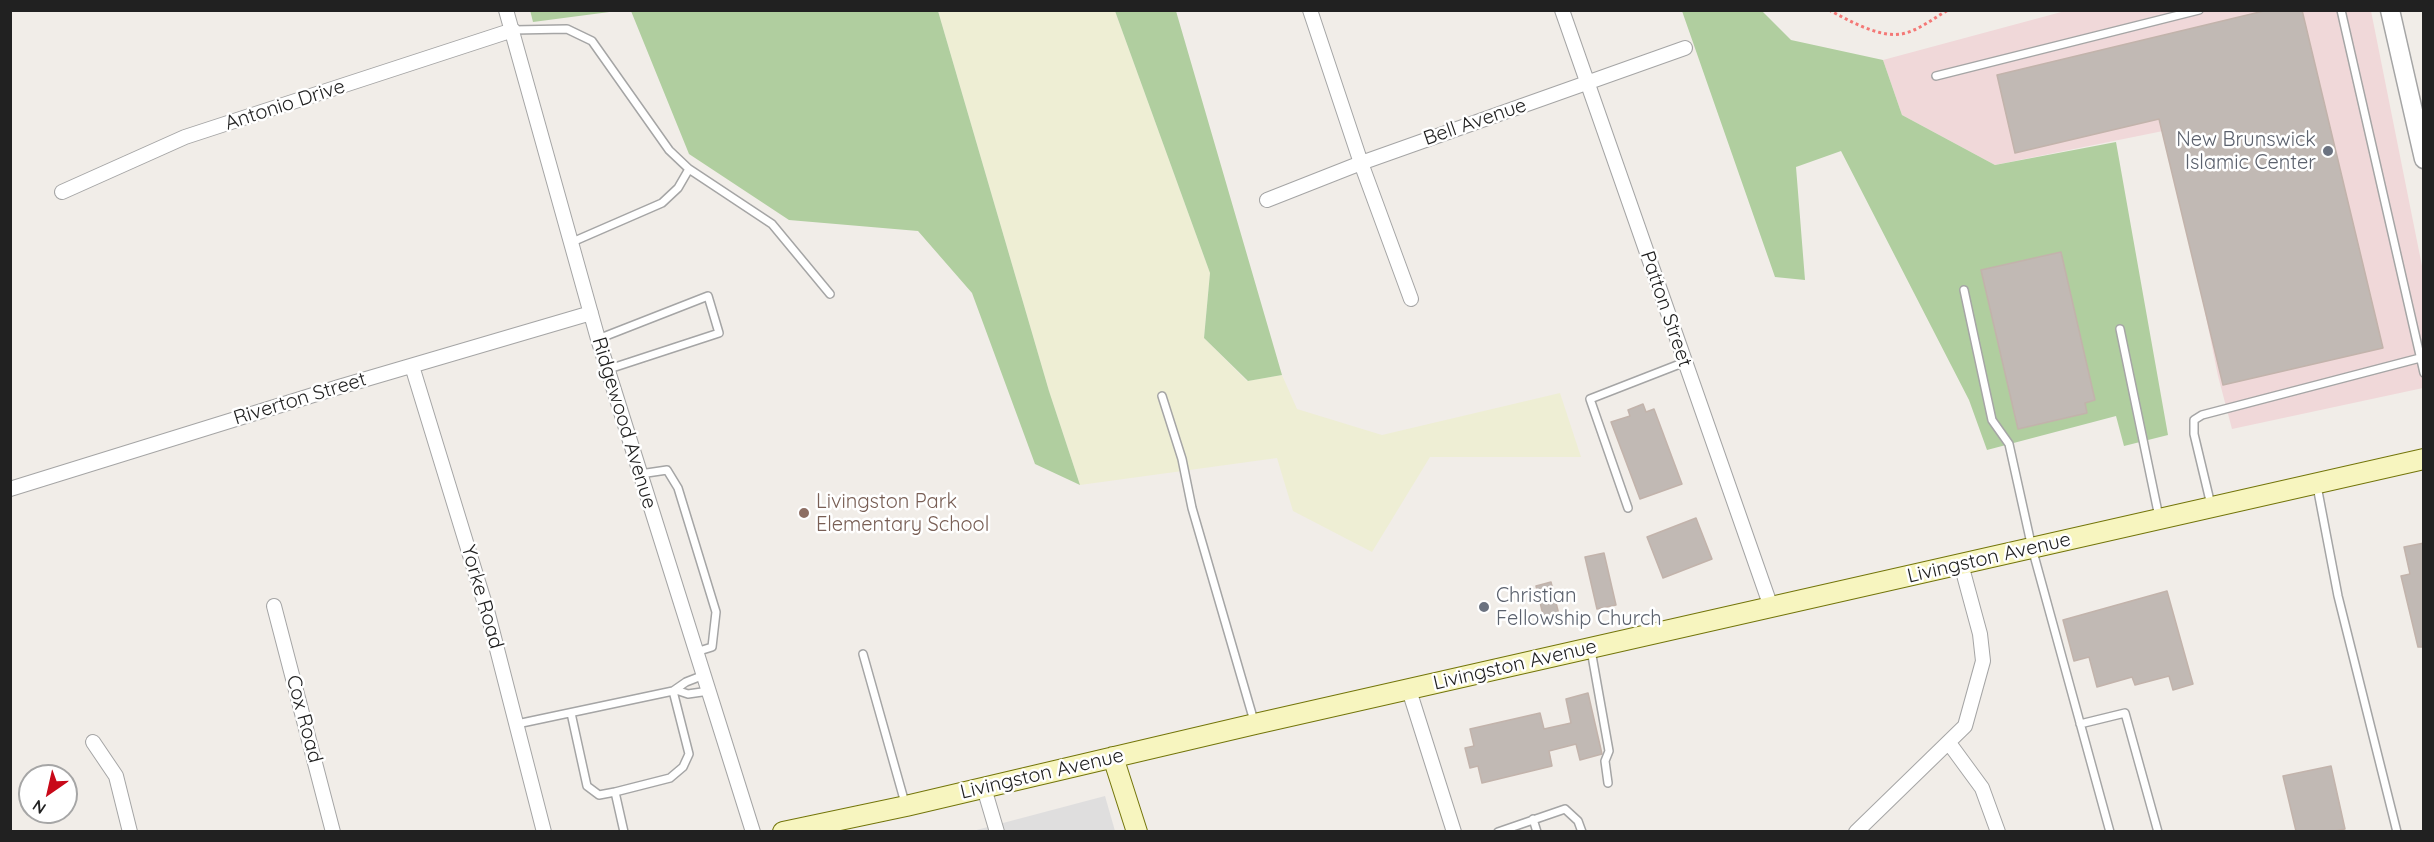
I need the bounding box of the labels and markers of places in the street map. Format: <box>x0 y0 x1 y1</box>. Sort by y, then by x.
place label: New Brunswick Islamic Center <box>2176 128 2316 175</box>
marker: New Brunswick Islamic Center <box>2321 144 2335 158</box>
place label: Livingston Park Elementary School <box>816 490 989 537</box>
marker: Livingston Park Elementary School <box>797 506 811 520</box>
place label: Christian Fellowship Church <box>1496 584 1662 631</box>
marker: Christian Fellowship Church <box>1477 600 1491 614</box>

